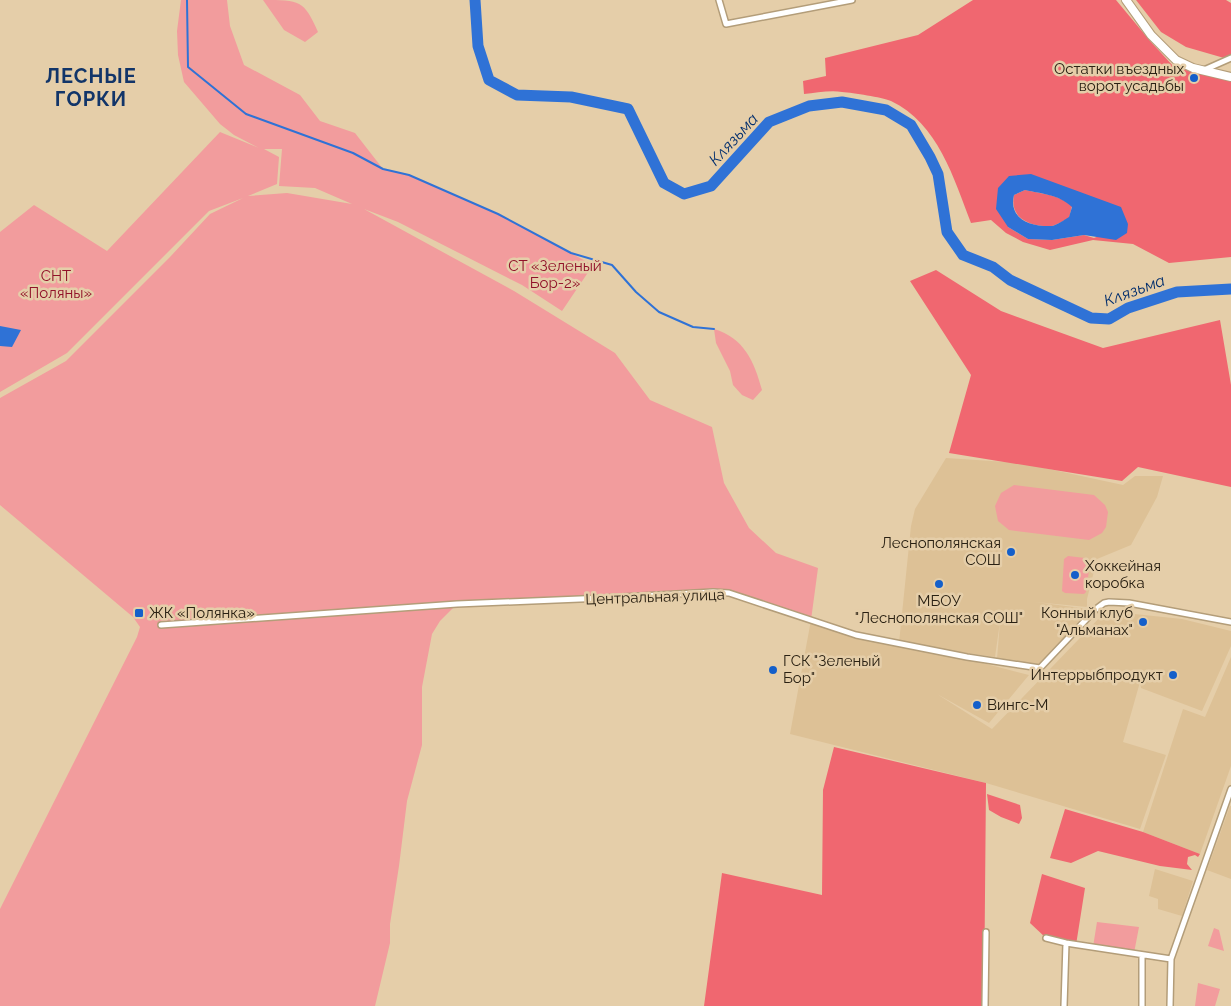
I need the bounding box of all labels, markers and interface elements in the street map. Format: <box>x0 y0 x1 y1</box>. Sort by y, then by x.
place label: Остатки въездных ворот усадьбы <box>1054 60 1184 95</box>
district label: ЛЕСНЫЕ ГОРКИ <box>45 64 137 111</box>
marker: Остатки въездных ворот усадьбы <box>1188 72 1200 84</box>
water label: Клязьма <box>705 109 762 169</box>
park label: СТ «Зеленый Бор-2» <box>508 257 602 292</box>
park label: СНТ «Поляны» <box>20 267 92 302</box>
water label: Клязьма <box>1101 271 1168 310</box>
place label: Леснополянская СОШ <box>881 534 1001 569</box>
marker: Леснополянская СОШ <box>1005 546 1017 558</box>
place label: Хоккейная коробка <box>1085 557 1161 592</box>
marker: Хоккейная коробка <box>1069 569 1081 581</box>
marker: МБОУ "Леснополянская СОШ" <box>933 578 945 590</box>
street label: Центральная улица <box>585 586 725 608</box>
place label: МБОУ "Леснополянская СОШ" <box>855 592 1023 627</box>
place label: ЖК «Полянка» <box>149 604 255 622</box>
place label: Конный клуб "Альманах" <box>1041 604 1133 639</box>
marker: ЖК «Полянка» <box>133 607 145 619</box>
marker: Конный клуб "Альманах" <box>1137 616 1149 628</box>
place label: ГСК "Зеленый Бор" <box>783 652 880 687</box>
marker: ГСК "Зеленый Бор" <box>767 664 779 676</box>
place label: Интеррыбпродукт <box>1031 666 1163 684</box>
marker: Интеррыбпродукт <box>1167 669 1179 681</box>
place label: Вингс-М <box>987 696 1048 714</box>
marker: Вингс-М <box>971 699 983 711</box>

